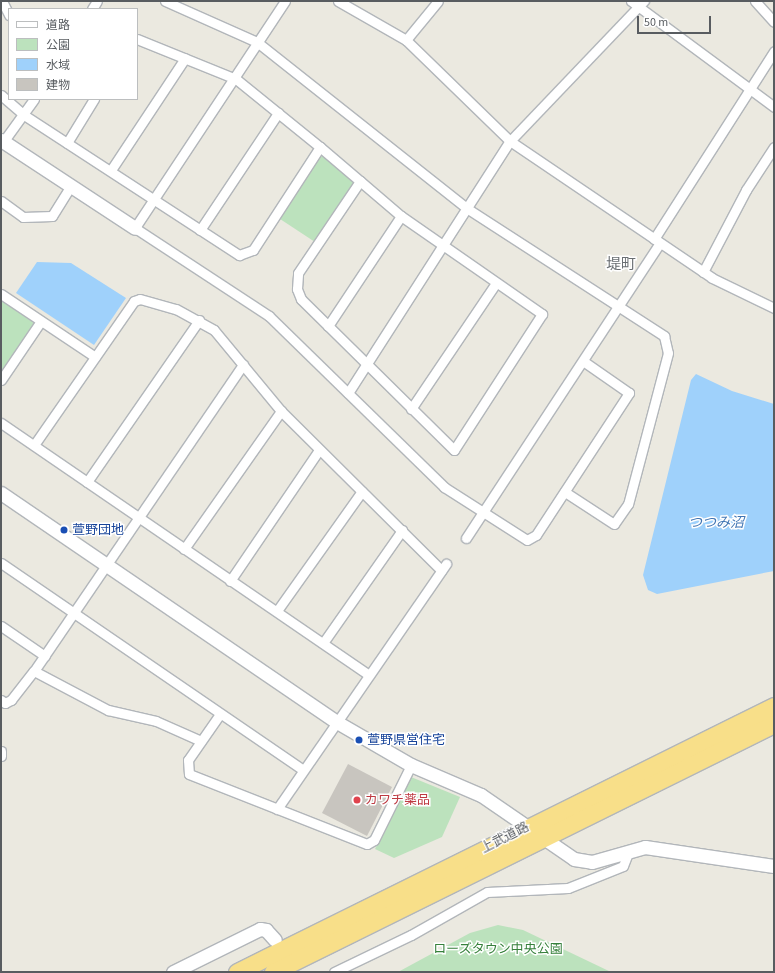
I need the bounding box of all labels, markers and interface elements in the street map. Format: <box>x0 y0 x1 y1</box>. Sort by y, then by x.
legend <box>8 8 138 100</box>
scale bar <box>639 8 713 34</box>
text: 50 m <box>644 14 668 31</box>
text: 道路 <box>46 17 70 34</box>
text: 公園 <box>46 37 70 54</box>
text: 水域 <box>46 57 70 74</box>
text: 建物 <box>46 77 70 94</box>
district label: 堤町 <box>606 256 636 274</box>
water label: つつみ沼 <box>688 515 744 531</box>
place label: 萱野団地 <box>72 522 124 538</box>
marker: 萱野団地 <box>59 525 69 535</box>
place label: 萱野県営住宅 <box>367 732 445 748</box>
marker: 萱野県営住宅 <box>354 735 364 745</box>
place label: カワチ薬品 <box>365 792 430 808</box>
marker: カワチ薬品 <box>352 795 362 805</box>
street label: 上武道路 <box>478 819 532 857</box>
park label: ローズタウン中央公園 <box>433 941 563 957</box>

